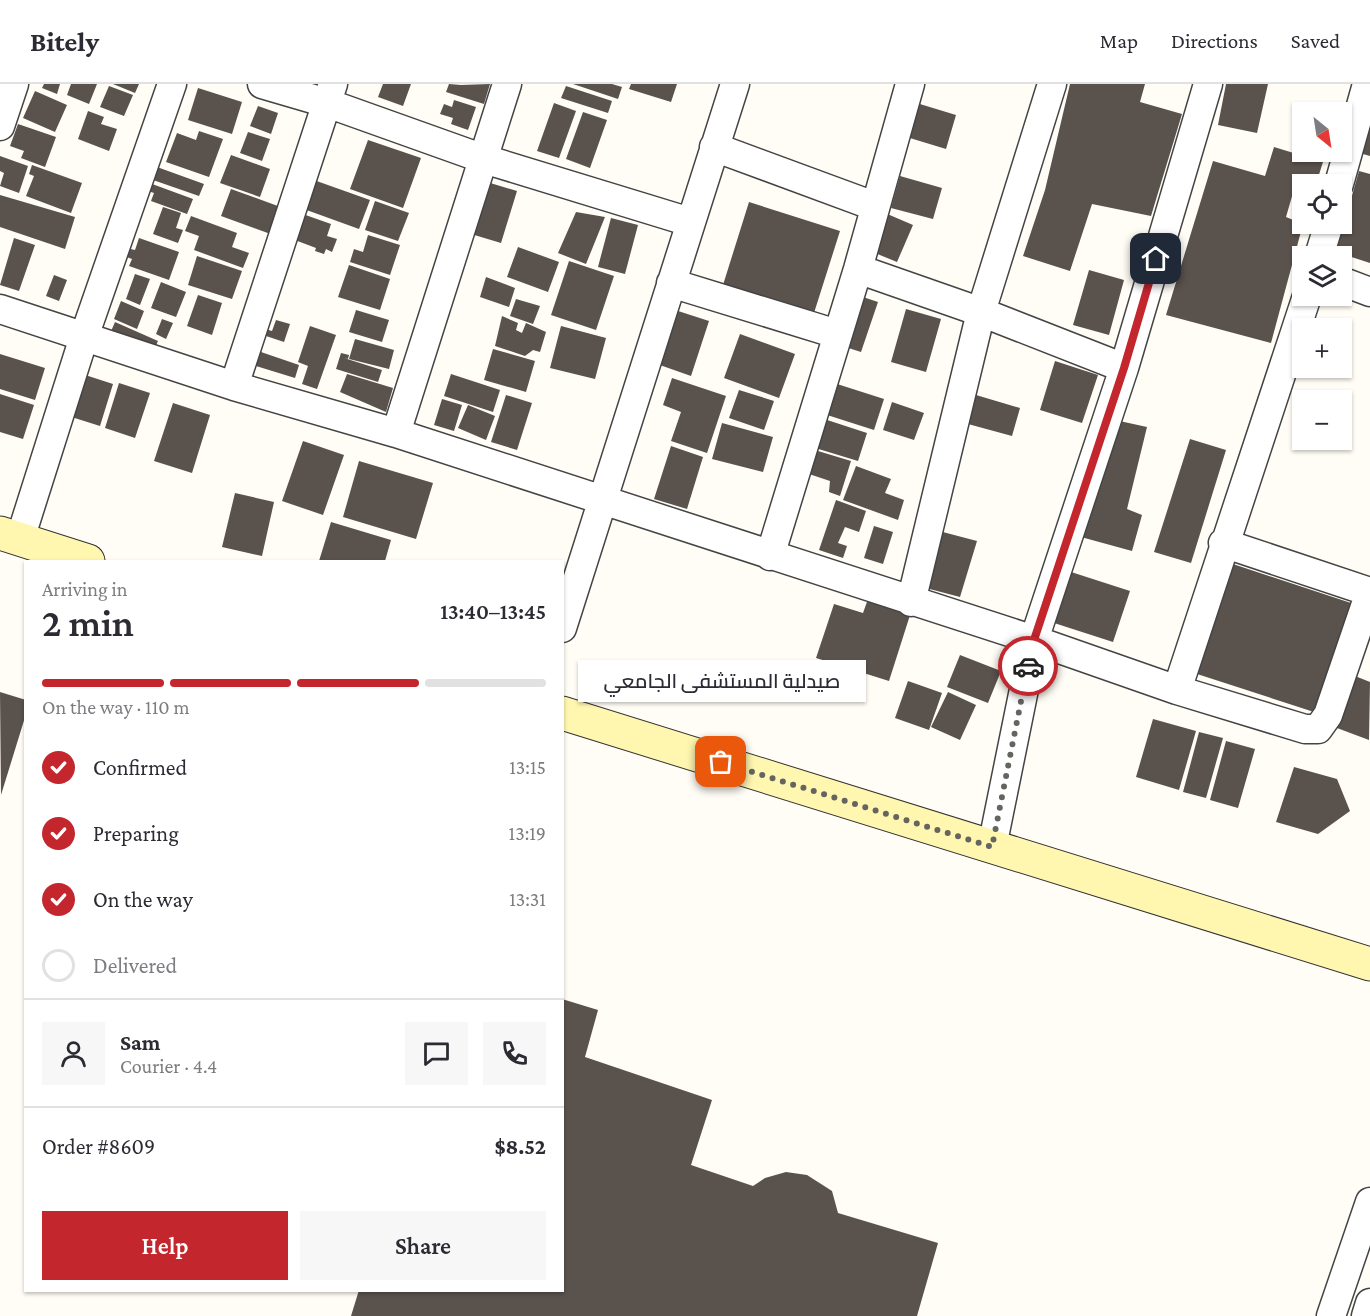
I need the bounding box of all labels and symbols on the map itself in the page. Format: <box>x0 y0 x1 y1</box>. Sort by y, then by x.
north arrow <box>1292 102 1352 162</box>
pin <box>1130 233 1181 284</box>
courier <box>998 636 1058 696</box>
callout: صيدلية المستشفى الجامعي <box>577 660 865 702</box>
pin <box>695 736 746 787</box>

